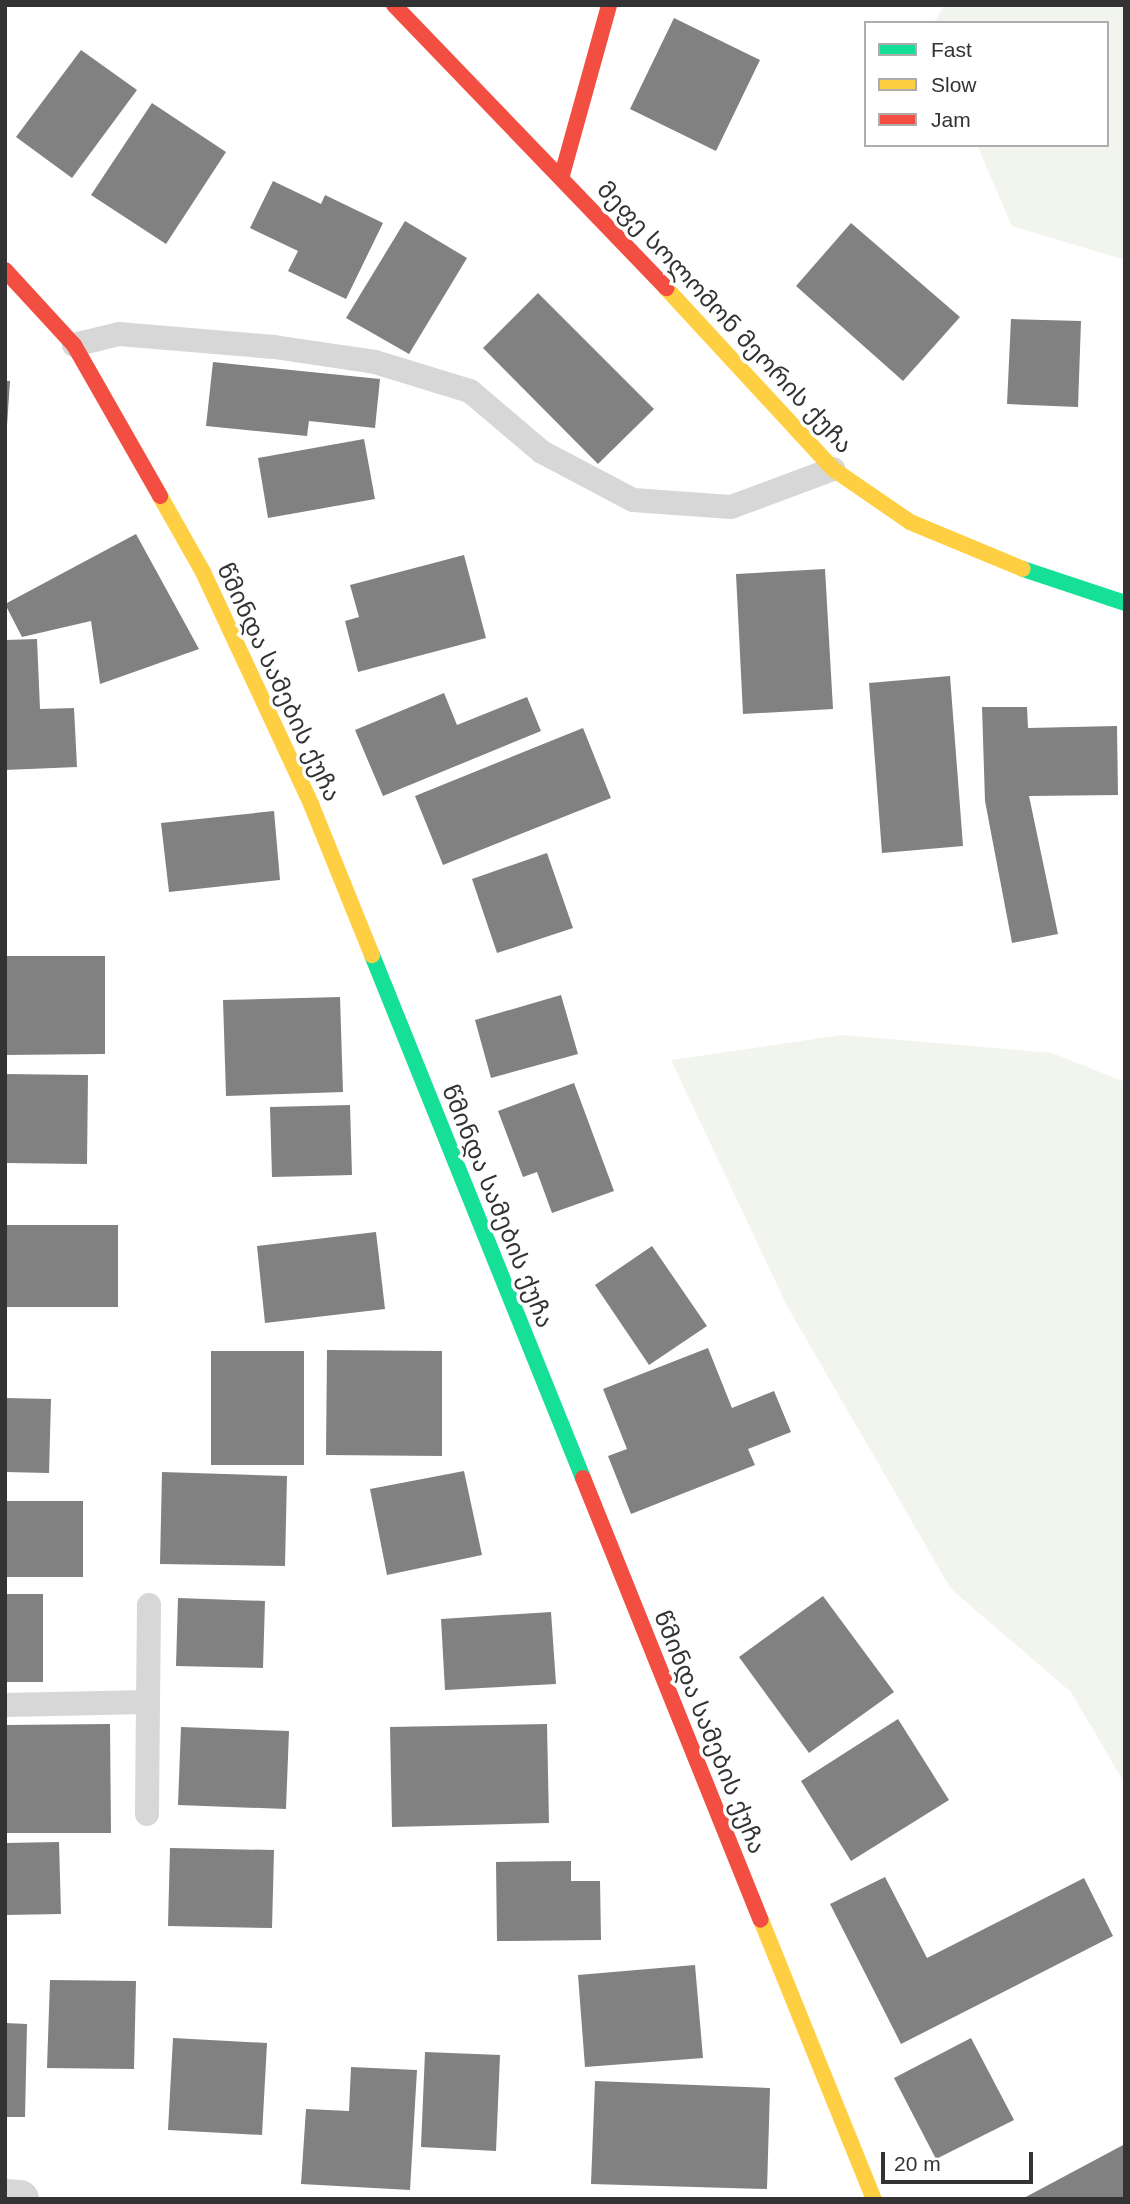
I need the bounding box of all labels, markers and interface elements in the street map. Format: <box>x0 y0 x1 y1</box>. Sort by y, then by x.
legend <box>864 21 1109 147</box>
text: Fast <box>931 38 972 61</box>
text: Slow <box>931 73 977 96</box>
text: Jam <box>931 108 971 131</box>
street label: მეფე სოლომონ მეორის ქუჩა <box>591 175 859 459</box>
street label: წმინდა სამების ქუჩა <box>211 558 347 806</box>
street label: წმინდა სამების ქუჩა <box>436 1080 560 1332</box>
street label: წმინდა სამების ქუჩა <box>648 1606 772 1858</box>
scale bar <box>885 2138 1037 2182</box>
text: 20 m <box>894 2152 941 2175</box>

